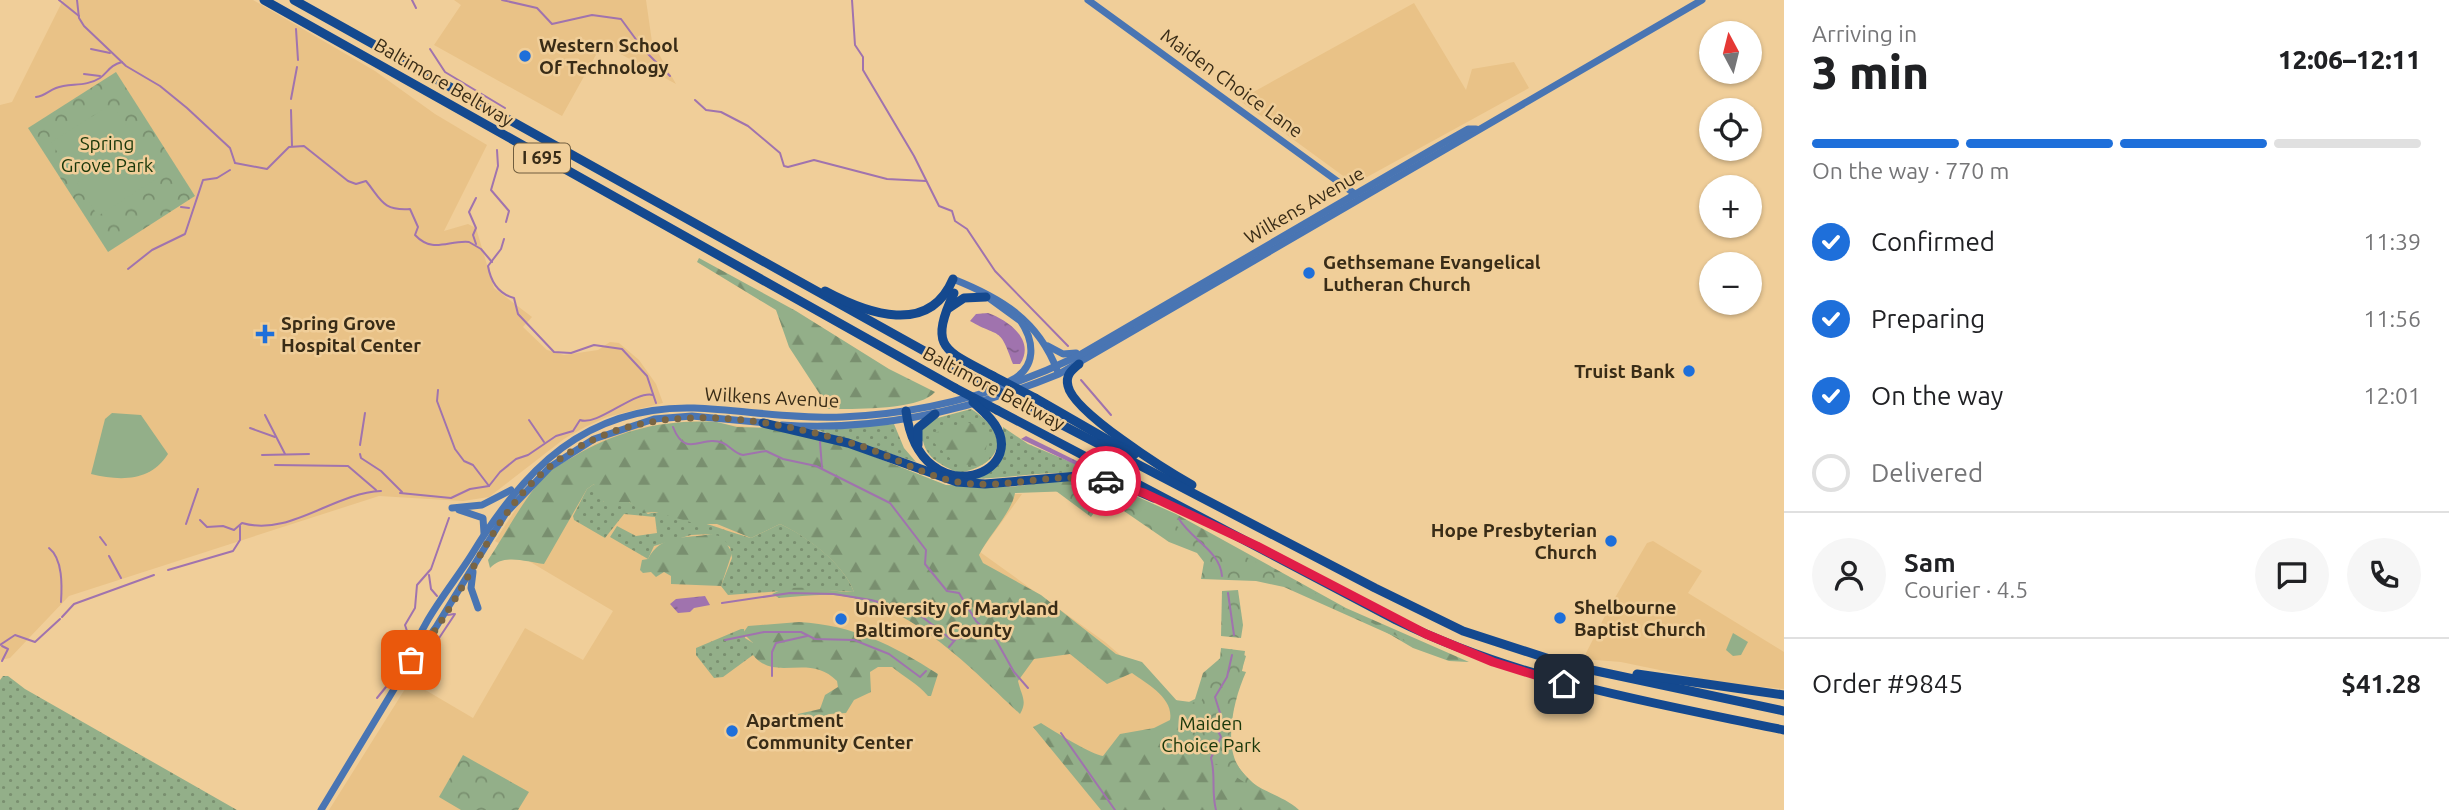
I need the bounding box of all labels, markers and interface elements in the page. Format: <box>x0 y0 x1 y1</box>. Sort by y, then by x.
north arrow <box>1699 21 1762 84</box>
map controls <box>1699 21 1762 315</box>
text: Arriving in <box>1812 21 1917 46</box>
street label: Maiden Choice Lane <box>1157 24 1307 142</box>
street label: Baltimore Beltway <box>370 33 518 131</box>
place label: Western School Of Technology <box>539 34 679 78</box>
text: 12:06–12:11 <box>2278 45 2421 74</box>
text: 3 min <box>1812 46 1929 98</box>
marker: Western School Of Technology <box>517 48 533 64</box>
button: locate <box>1699 98 1762 161</box>
park label: Spring Grove Park <box>61 132 154 176</box>
road number: I 695 <box>514 144 570 173</box>
text: On the way · 770 m <box>1812 158 2009 183</box>
street label: Wilkens Avenue <box>1240 162 1368 248</box>
button: + <box>1699 175 1762 238</box>
icon: check <box>1812 223 1850 261</box>
text: Confirmed <box>1871 227 1995 256</box>
text: 11:39 <box>2363 229 2421 254</box>
place label: Gethsemane Evangelical Lutheran Church <box>1323 251 1541 295</box>
button: − <box>1699 252 1762 315</box>
marker: Gethsemane Evangelical Lutheran Church <box>1301 265 1317 281</box>
icon: check <box>1812 300 1850 338</box>
text: Preparing <box>1871 304 1985 333</box>
text: 11:56 <box>2363 306 2421 331</box>
place label: Spring Grove Hospital Center <box>281 312 421 356</box>
marker: Spring Grove Hospital Center <box>255 324 275 344</box>
street label: Baltimore Beltway <box>919 341 1069 435</box>
place label: Truist Bank <box>1574 360 1675 382</box>
marker: Truist Bank <box>1681 363 1697 379</box>
icon: check <box>1812 377 1850 415</box>
text: On the way <box>1871 381 2003 410</box>
street label: Wilkens Avenue <box>704 382 840 412</box>
text: 12:01 <box>2363 383 2421 408</box>
courier <box>1071 446 1141 516</box>
text: Delivered <box>1871 458 1983 487</box>
icon: car <box>1087 462 1125 500</box>
place label: Hope Presbyterian Church <box>1431 519 1597 563</box>
marker: Hope Presbyterian Church <box>1603 533 1619 549</box>
button: person <box>1812 538 1886 612</box>
button: chat <box>2255 538 2329 612</box>
button: phone <box>2347 538 2421 612</box>
text: Sam <box>1904 548 1956 577</box>
text: Courier · 4.5 <box>1904 577 2028 602</box>
place label: Shelbourne Baptist Church <box>1574 596 1706 640</box>
place label: University of Maryland Baltimore County <box>855 597 1059 641</box>
marker: Shelbourne Baptist Church <box>1552 610 1568 626</box>
marker: University of Maryland Baltimore County <box>833 611 849 627</box>
pin <box>381 630 441 690</box>
icon: bag <box>392 641 430 679</box>
pin <box>1534 654 1594 714</box>
icon: home <box>1545 665 1583 703</box>
text: Order #9845 <box>1812 669 1963 698</box>
text: $41.28 <box>2341 669 2421 698</box>
place label: Apartment Community Center <box>746 709 913 753</box>
park label: Maiden Choice Park <box>1161 712 1261 756</box>
marker: Apartment Community Center <box>724 723 740 739</box>

